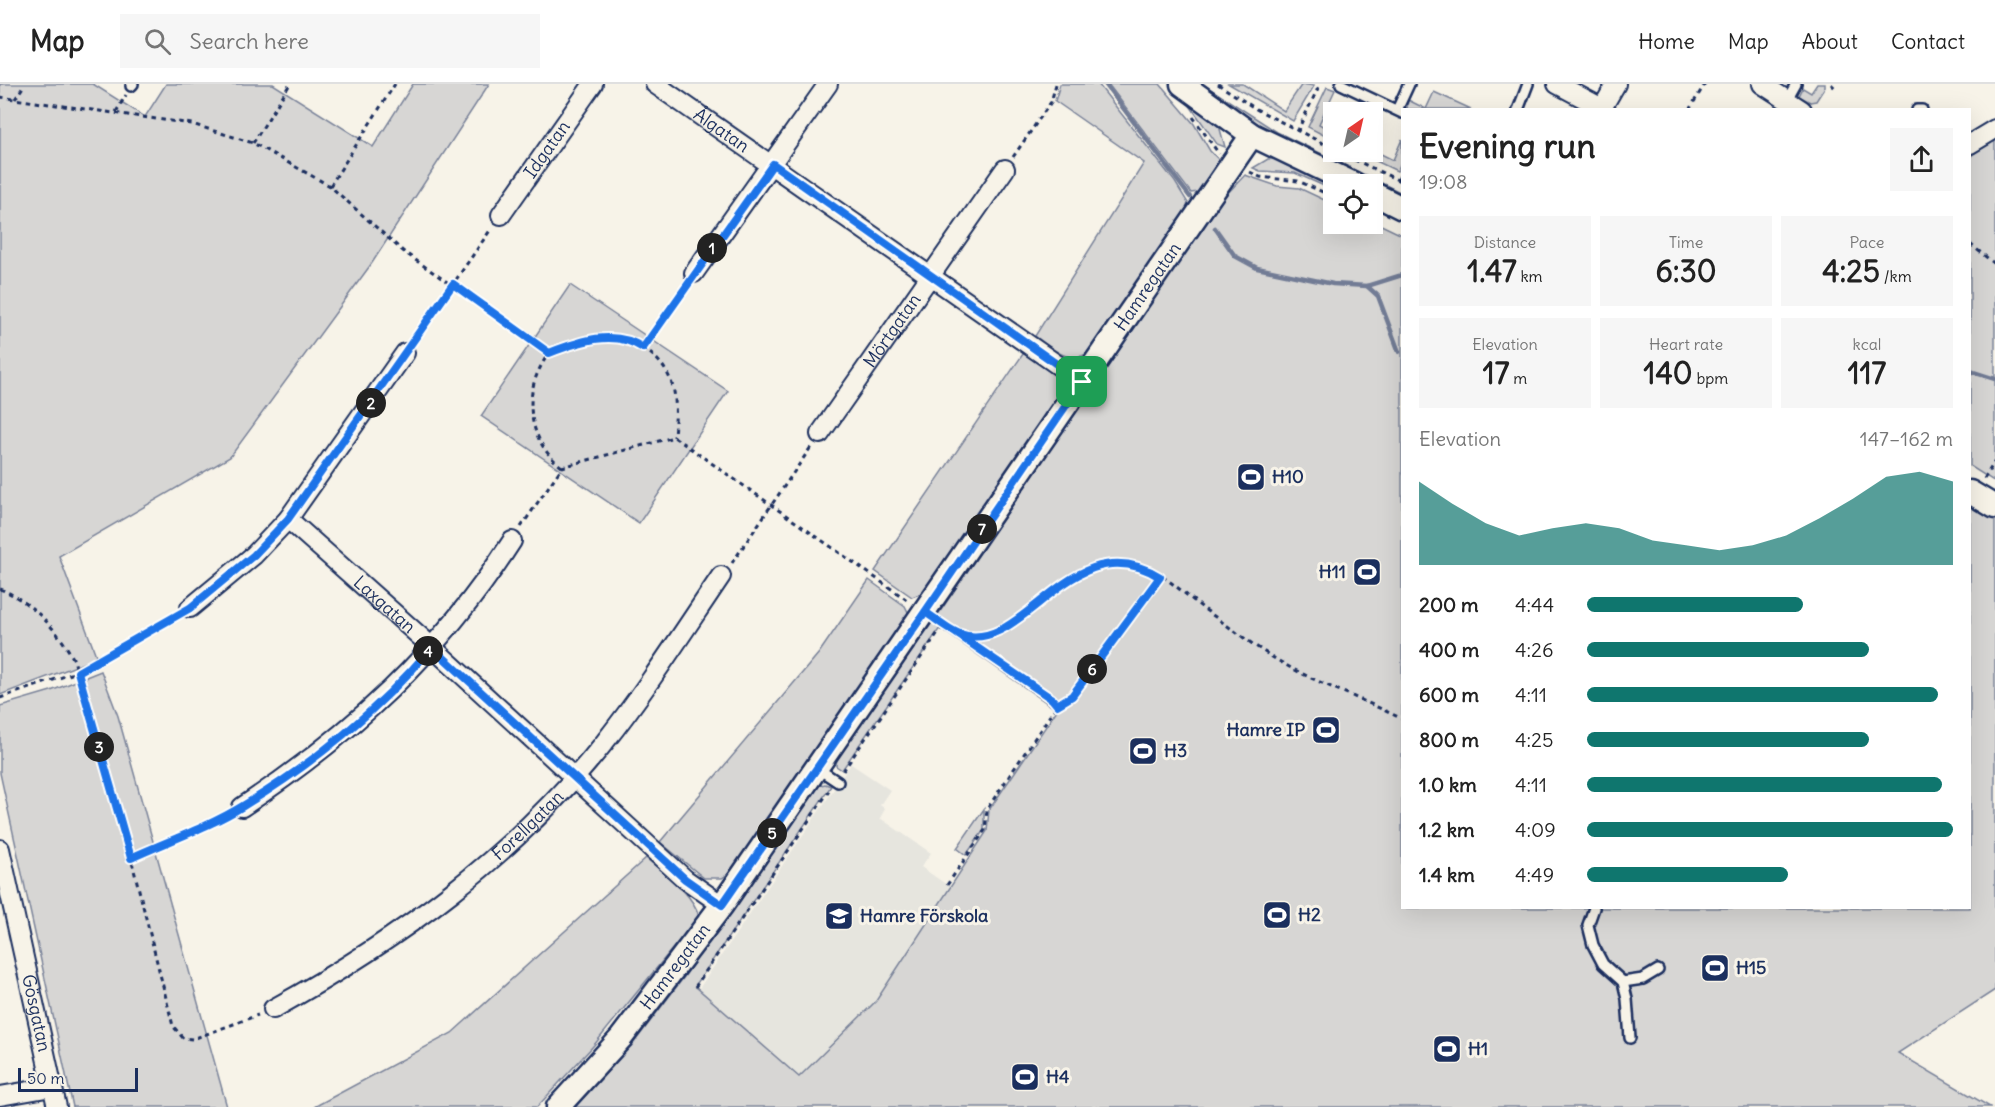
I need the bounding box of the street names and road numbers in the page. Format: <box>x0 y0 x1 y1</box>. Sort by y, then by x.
street label: Ålgatan <box>689 103 754 157</box>
street label: Idgatan <box>518 116 575 183</box>
street label: Hamregatan <box>1109 238 1186 335</box>
street label: Mörtgatan <box>858 289 926 372</box>
street label: Laxgatan <box>349 571 421 638</box>
street label: Forellgatan <box>487 785 568 865</box>
street label: Hamregatan <box>635 919 715 1014</box>
street label: Gösgatan <box>17 972 56 1054</box>

